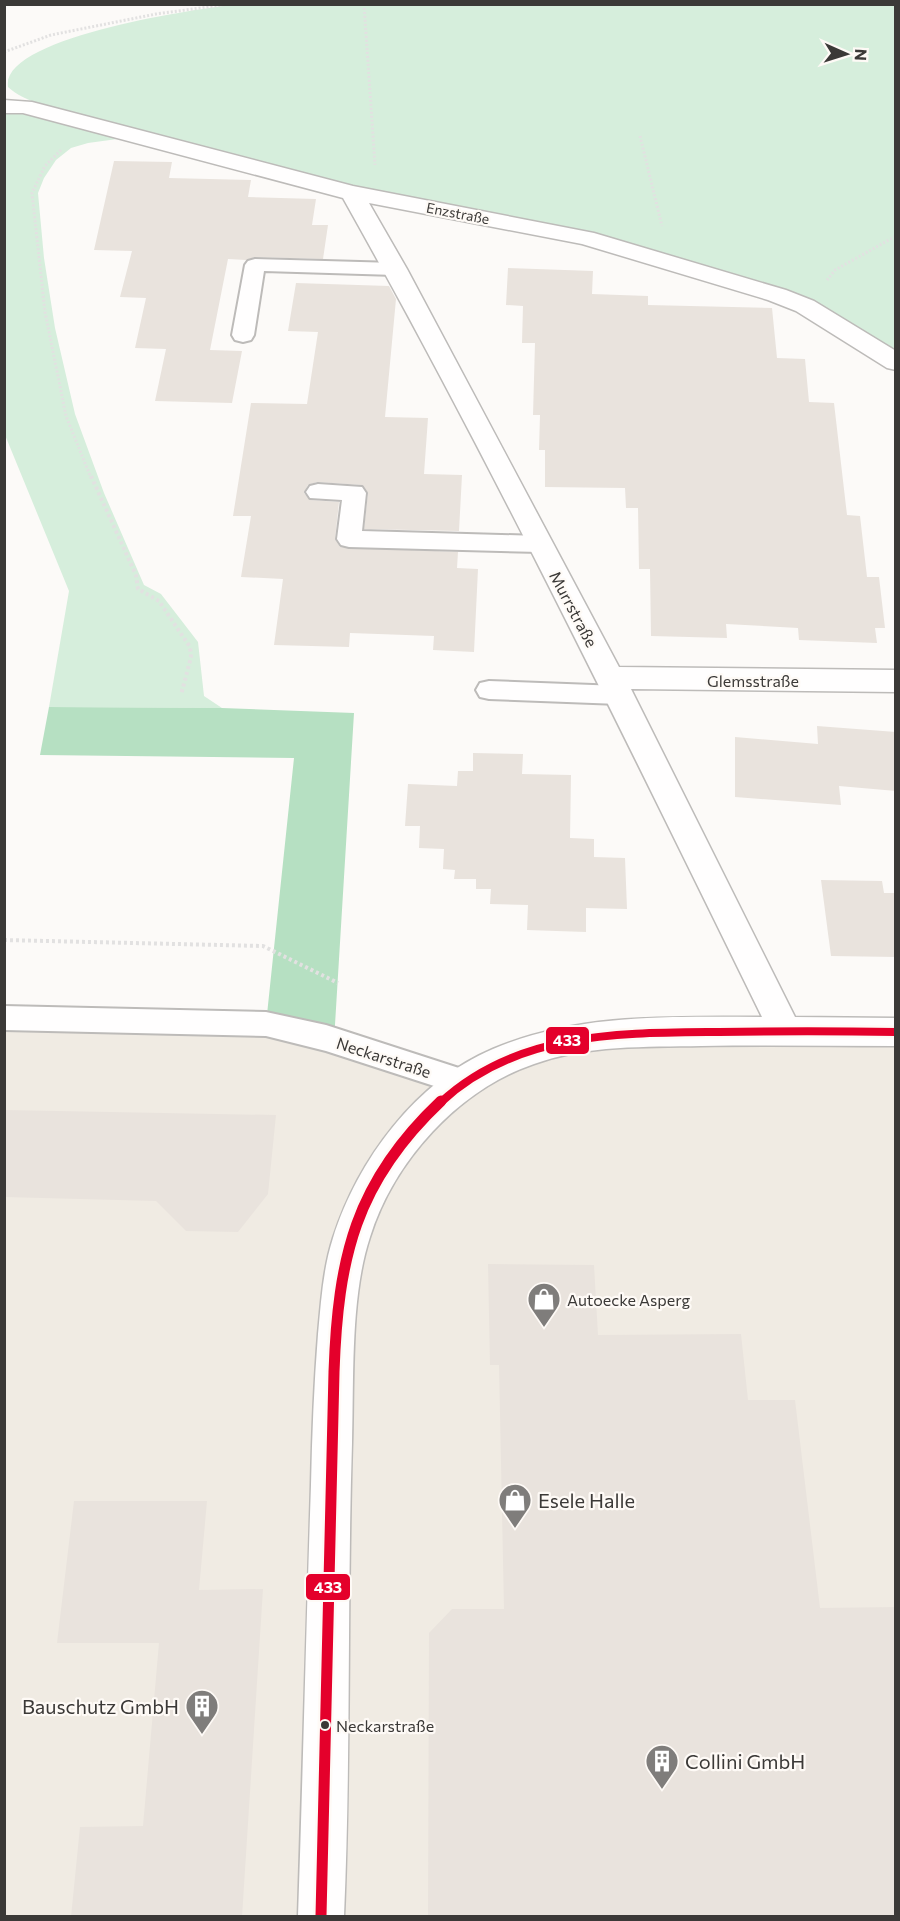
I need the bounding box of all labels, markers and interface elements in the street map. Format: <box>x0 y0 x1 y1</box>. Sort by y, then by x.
north arrow <box>816 24 876 84</box>
text: N <box>852 48 871 61</box>
street label: Enzstraße <box>425 199 491 227</box>
street label: Murrstraße <box>546 568 602 650</box>
street label: Glemsstraße <box>707 671 799 690</box>
line badge: 433 <box>545 1026 590 1055</box>
text: 433 <box>553 1030 581 1049</box>
street label: Neckarstraße <box>334 1033 434 1081</box>
shop icon: Autoecke Asperg <box>526 1281 562 1328</box>
place label: Autoecke Asperg <box>567 1290 691 1309</box>
shop icon: Esele Halle <box>497 1482 533 1529</box>
place label: Esele Halle <box>538 1488 635 1512</box>
line badge: 433 <box>305 1573 351 1601</box>
text: 433 <box>314 1577 342 1596</box>
building icon: Bauschutz GmbH <box>184 1688 220 1735</box>
place label: Bauschutz GmbH <box>22 1694 179 1718</box>
place label: Neckarstraße <box>336 1716 434 1735</box>
marker: Neckarstraße <box>319 1719 331 1731</box>
building icon: Collini GmbH <box>644 1743 680 1790</box>
place label: Collini GmbH <box>685 1749 805 1773</box>

